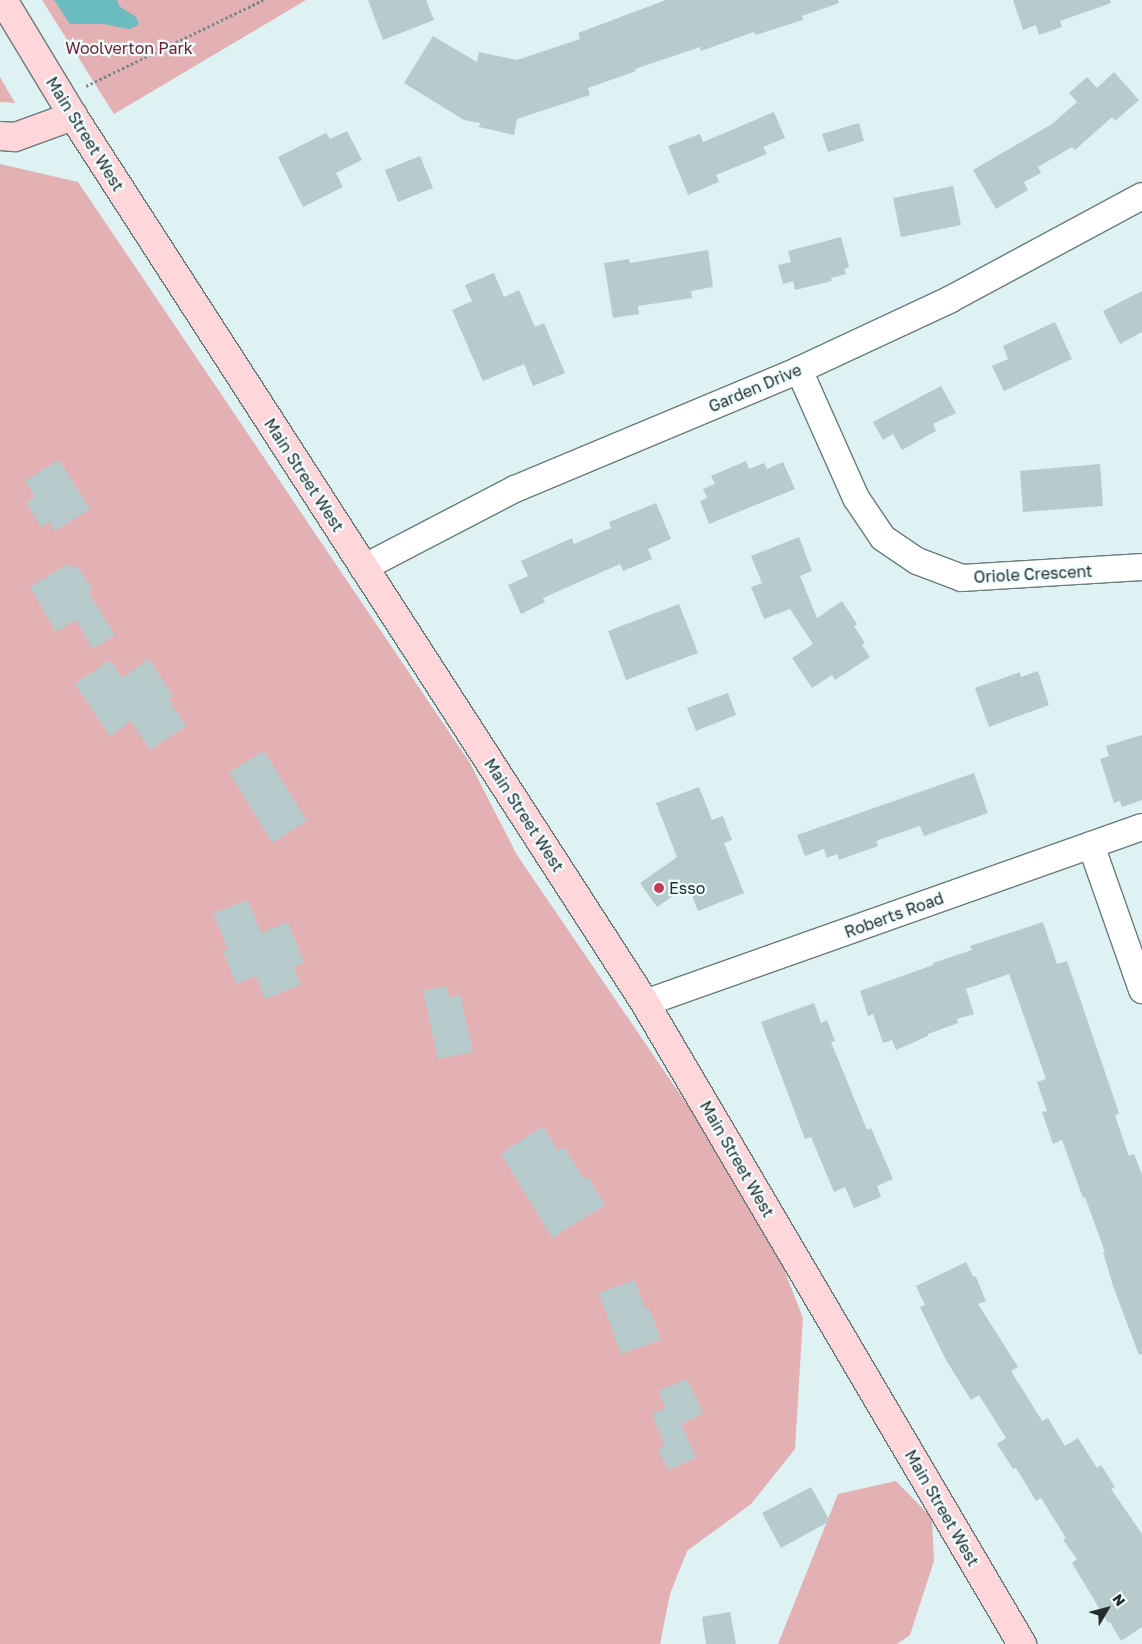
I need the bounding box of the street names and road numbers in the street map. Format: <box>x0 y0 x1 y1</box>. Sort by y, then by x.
street label: Main Street West <box>42 73 128 195</box>
street label: Garden Drive <box>706 360 804 416</box>
street label: Main Street West <box>260 415 348 535</box>
street label: Oriole Crescent <box>973 561 1093 587</box>
street label: Main Street West <box>480 755 568 875</box>
street label: Roberts Road <box>842 888 946 942</box>
street label: Main Street West <box>696 1097 778 1221</box>
street label: Main Street West <box>901 1446 983 1570</box>

